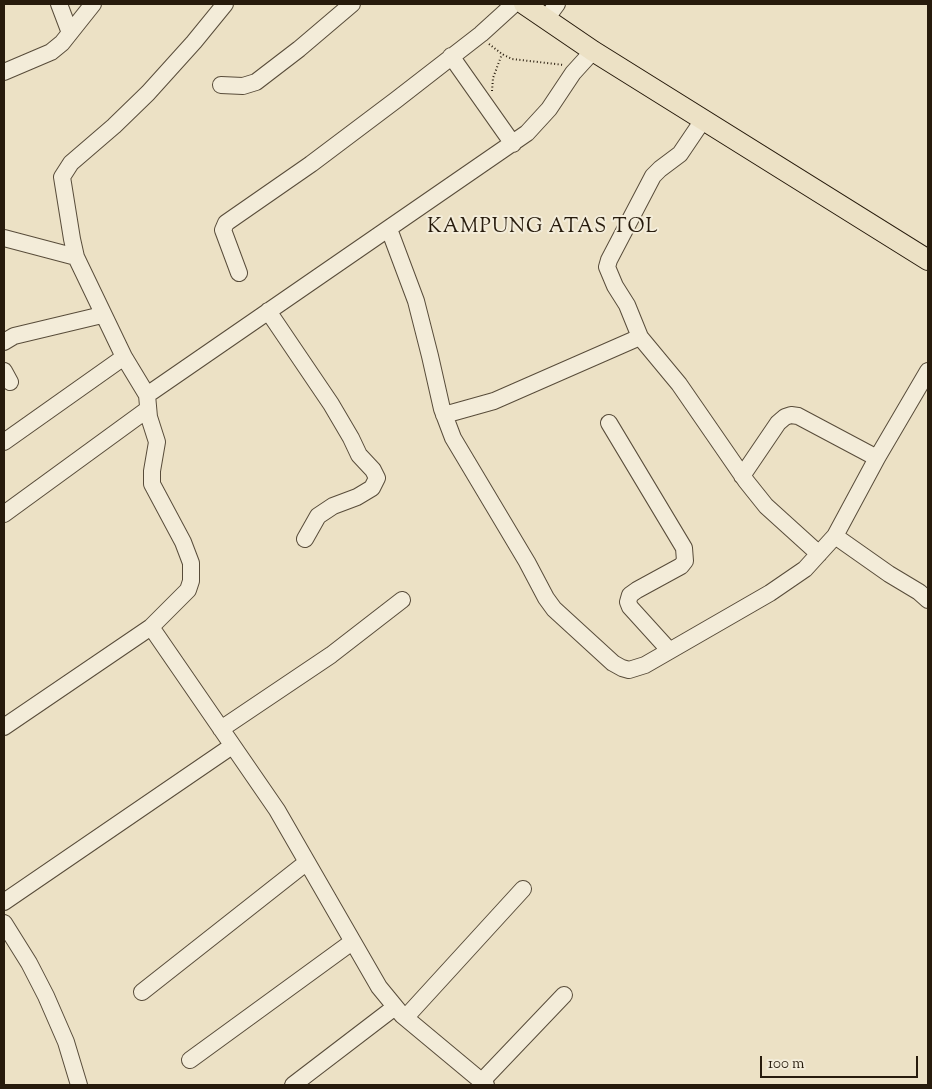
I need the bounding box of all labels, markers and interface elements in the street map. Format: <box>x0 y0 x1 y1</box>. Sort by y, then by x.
district label: KAMPUNG ATAS TOL <box>425 217 661 241</box>
scale bar <box>762 1046 920 1078</box>
text: 100 m <box>768 1054 804 1075</box>

